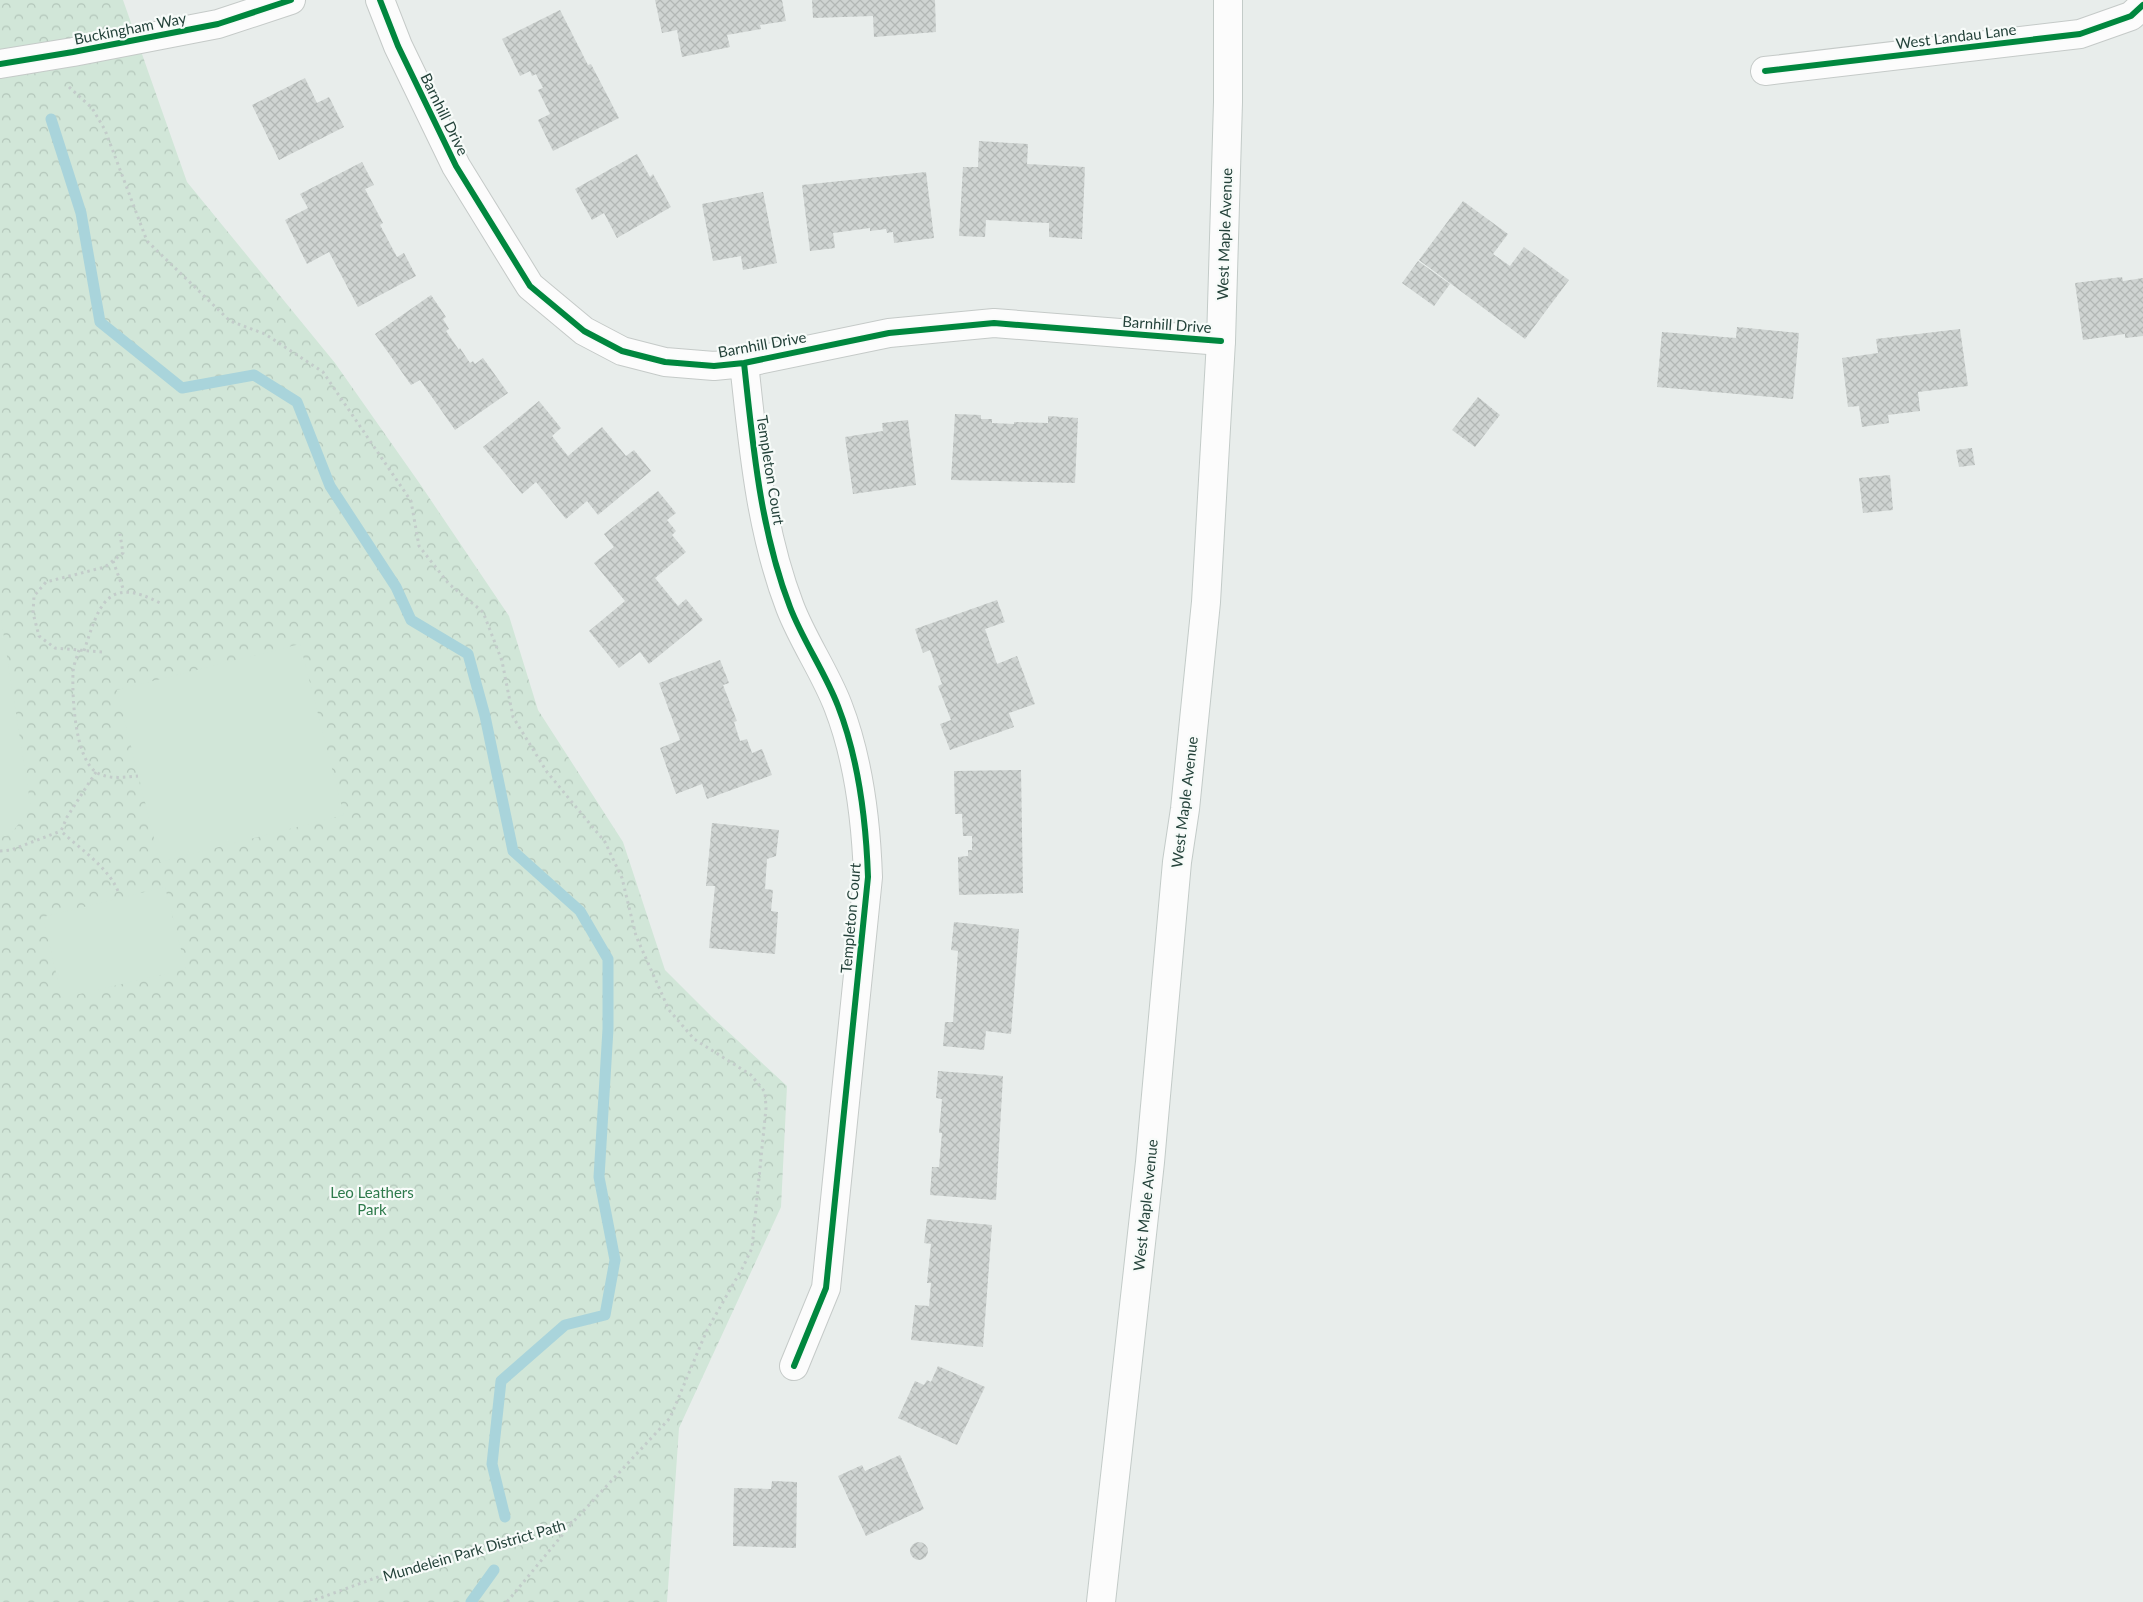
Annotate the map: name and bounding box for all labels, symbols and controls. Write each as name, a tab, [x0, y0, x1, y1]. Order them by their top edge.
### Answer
street label: Buckingham Way	[72, 8, 188, 48]
street label: West Landau Lane	[1895, 20, 2017, 52]
street label: Barnhill Drive	[417, 70, 473, 158]
street label: West Maple Avenue	[1213, 167, 1235, 300]
street label: Barnhill Drive	[1122, 312, 1212, 336]
street label: Barnhill Drive	[716, 327, 808, 361]
street label: Templeton Court	[753, 414, 789, 527]
street label: West Maple Avenue	[1167, 735, 1201, 869]
street label: Templeton Court	[836, 861, 864, 974]
street label: West Maple Avenue	[1129, 1138, 1161, 1272]
park label: Leo Leathers Park	[330, 1183, 414, 1218]
street label: Mundelein Park District Path	[381, 1515, 567, 1585]

